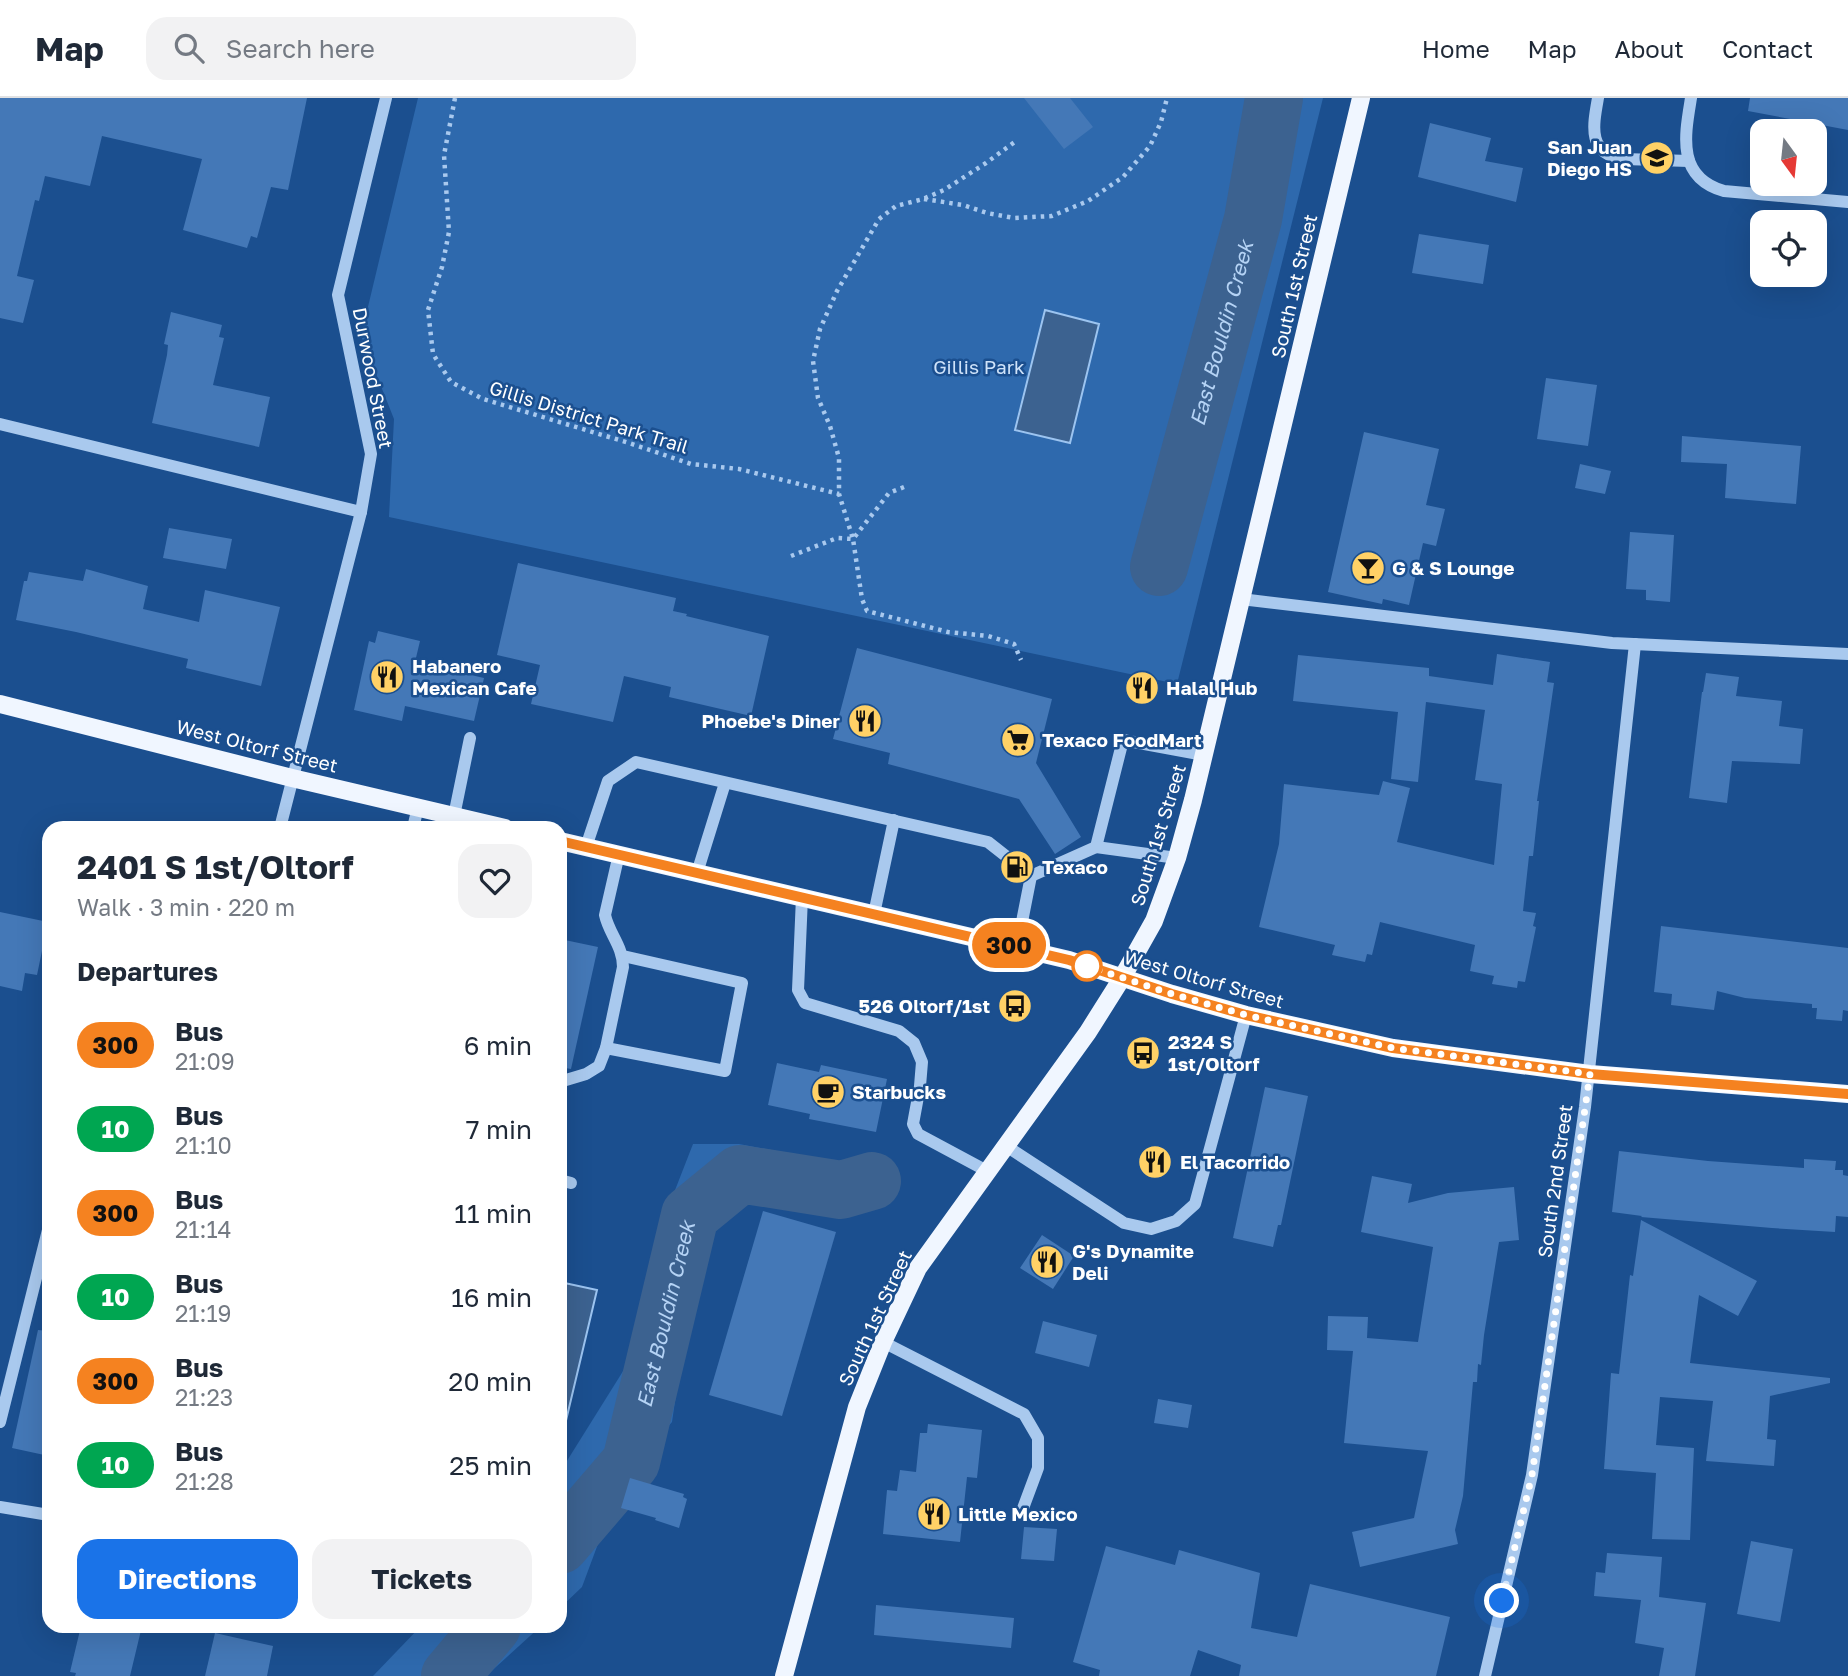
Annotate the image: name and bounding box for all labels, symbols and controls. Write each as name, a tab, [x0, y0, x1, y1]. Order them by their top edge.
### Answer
search box	[146, 17, 636, 80]
text: Map	[35, 29, 104, 68]
icon: search	[170, 29, 208, 67]
text: Search here	[226, 33, 375, 64]
text: Home	[1422, 34, 1490, 63]
text: Map	[1528, 34, 1577, 63]
text: About	[1615, 34, 1684, 63]
text: Contact	[1722, 34, 1813, 63]
north arrow	[1750, 119, 1827, 196]
map controls	[1750, 119, 1827, 287]
place label: San Juan Diego HS	[1547, 135, 1632, 180]
school or university icon: San Juan Diego HS	[1638, 139, 1676, 177]
button: locate	[1750, 210, 1827, 287]
street label: South 1st Street	[1266, 212, 1321, 360]
water label: East Bouldin Creek	[1184, 236, 1259, 428]
street label: Durwood Street	[349, 305, 398, 450]
park label: Gillis Park	[933, 355, 1025, 378]
street label: Gillis District Park Trail	[487, 375, 691, 458]
bar icon: G & S Lounge	[1349, 549, 1387, 587]
place label: G & S Lounge	[1392, 556, 1514, 579]
place label: Habanero Mexican Cafe	[412, 654, 537, 699]
restaurant icon: Habanero Mexican Cafe	[368, 658, 406, 696]
restaurant icon: Halal Hub	[1123, 669, 1161, 707]
place label: Halal Hub	[1166, 676, 1258, 699]
restaurant icon: Phoebe's Diner	[846, 702, 884, 740]
place label: Phoebe's Diner	[702, 709, 841, 732]
street label: West Oltorf Street	[174, 714, 340, 777]
supermarket icon: Texaco FoodMart	[999, 721, 1037, 759]
place label: Texaco FoodMart	[1042, 728, 1202, 751]
street label: South 1st Street	[1125, 761, 1190, 908]
button: heart	[458, 844, 532, 918]
text: 2401 S 1st/Oltorf	[77, 847, 354, 886]
fuel station icon: Texaco	[998, 848, 1036, 886]
place label: Texaco	[1042, 855, 1108, 878]
text: Walk · 3 min · 220 m	[77, 893, 295, 921]
line badge: 300	[969, 922, 1049, 968]
text: 300	[986, 930, 1032, 959]
street label: West Oltorf Street	[1121, 945, 1287, 1012]
unlabelled marker	[1072, 951, 1102, 981]
text: Departures	[77, 956, 218, 987]
bus stop icon: 526 Oltorf/1st	[996, 987, 1034, 1025]
place label: 526 Oltorf/1st	[859, 994, 990, 1017]
text: Bus	[175, 1016, 223, 1047]
text: 300	[93, 1030, 138, 1059]
text: 6 min	[464, 1030, 532, 1061]
place label: 2324 S 1st/Oltorf	[1168, 1030, 1259, 1075]
bus stop icon: 2324 S 1st/Oltorf	[1124, 1034, 1162, 1072]
text: 21:09	[175, 1047, 235, 1075]
cafe icon: Starbucks	[809, 1073, 847, 1111]
place label: Starbucks	[852, 1080, 946, 1103]
text: Bus	[175, 1100, 223, 1131]
street label: South 2nd Street	[1532, 1103, 1577, 1259]
text: 10	[102, 1114, 129, 1143]
text: 7 min	[466, 1114, 532, 1145]
text: 21:10	[175, 1131, 232, 1159]
restaurant icon: El Tacorrido	[1136, 1143, 1174, 1181]
place label: El Tacorrido	[1180, 1150, 1290, 1173]
text: Bus	[175, 1184, 223, 1215]
text: 300	[93, 1198, 138, 1227]
text: 11 min	[454, 1198, 532, 1229]
text: 21:14	[175, 1215, 232, 1243]
water label: East Bouldin Creek	[631, 1216, 701, 1410]
place label: G's Dynamite Deli	[1072, 1239, 1194, 1284]
restaurant icon: G's Dynamite Deli	[1028, 1243, 1066, 1281]
street label: South 1st Street	[833, 1246, 916, 1389]
text: Bus	[175, 1268, 223, 1299]
text: 10	[102, 1282, 129, 1311]
text: 16 min	[451, 1282, 532, 1313]
text: 21:19	[175, 1299, 231, 1327]
text: Bus	[175, 1352, 223, 1383]
text: 300	[93, 1366, 138, 1395]
text: 20 min	[448, 1366, 532, 1397]
text: 21:23	[175, 1383, 233, 1411]
text: Bus	[175, 1436, 223, 1467]
text: 10	[102, 1450, 129, 1479]
text: 25 min	[449, 1450, 532, 1481]
text: 21:28	[175, 1467, 234, 1495]
restaurant icon: Little Mexico	[915, 1495, 953, 1533]
place label: Little Mexico	[958, 1502, 1078, 1525]
button: Directions	[77, 1539, 298, 1619]
button: Tickets	[312, 1539, 532, 1619]
your location	[1484, 1583, 1519, 1618]

